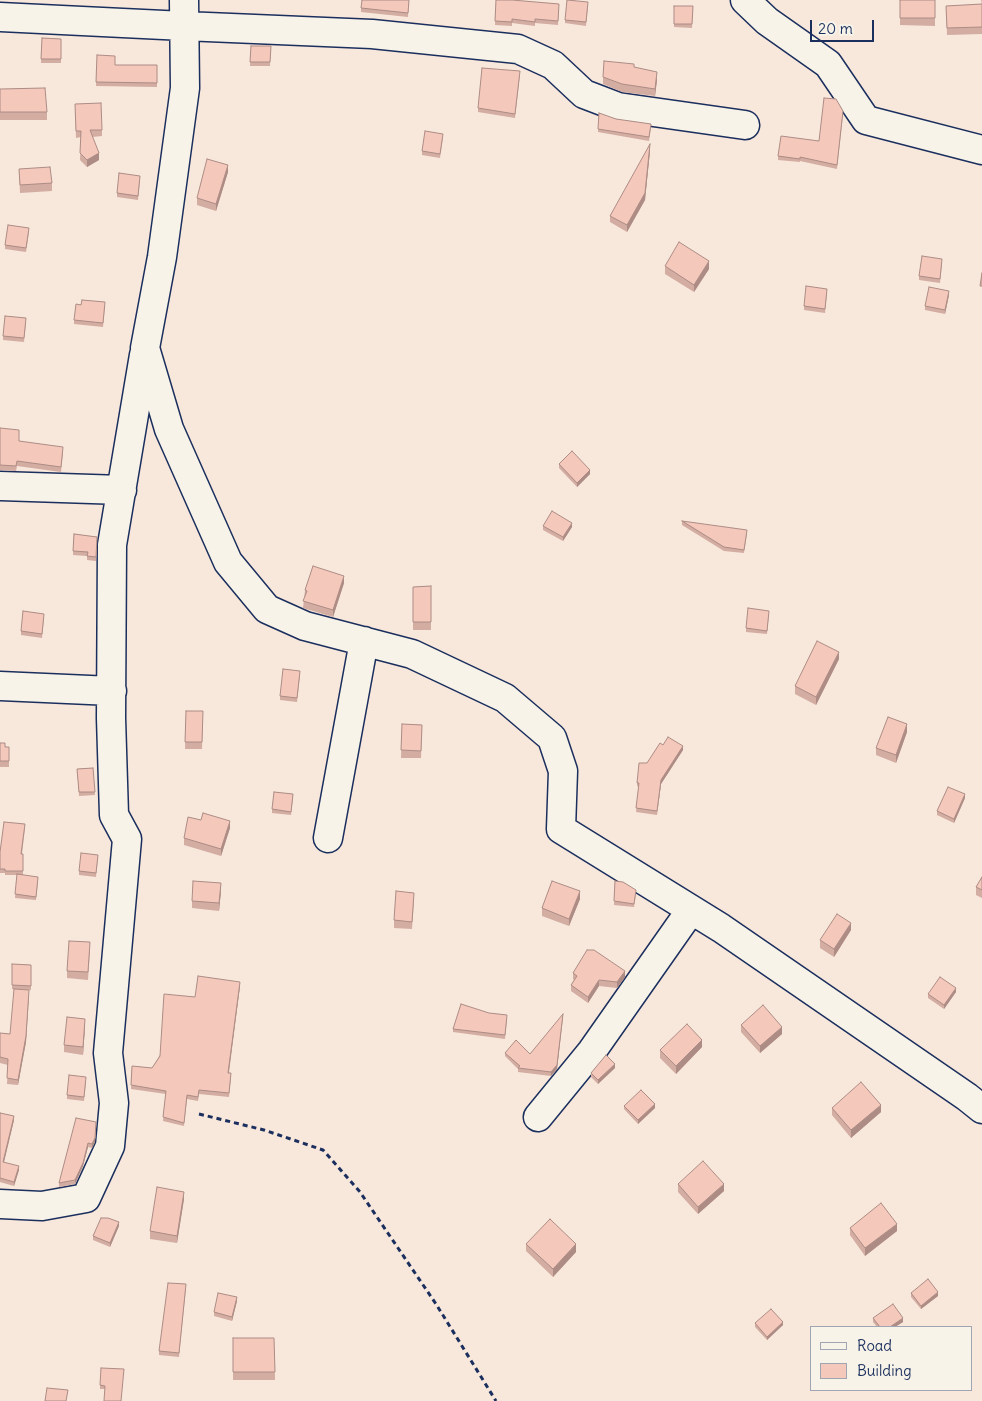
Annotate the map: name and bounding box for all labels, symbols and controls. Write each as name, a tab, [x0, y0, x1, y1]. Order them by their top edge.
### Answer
scale bar	[812, 10, 876, 42]
text: 20 m	[818, 19, 853, 38]
legend	[810, 1326, 972, 1391]
text: Road	[857, 1336, 892, 1355]
text: Building	[857, 1361, 912, 1380]

